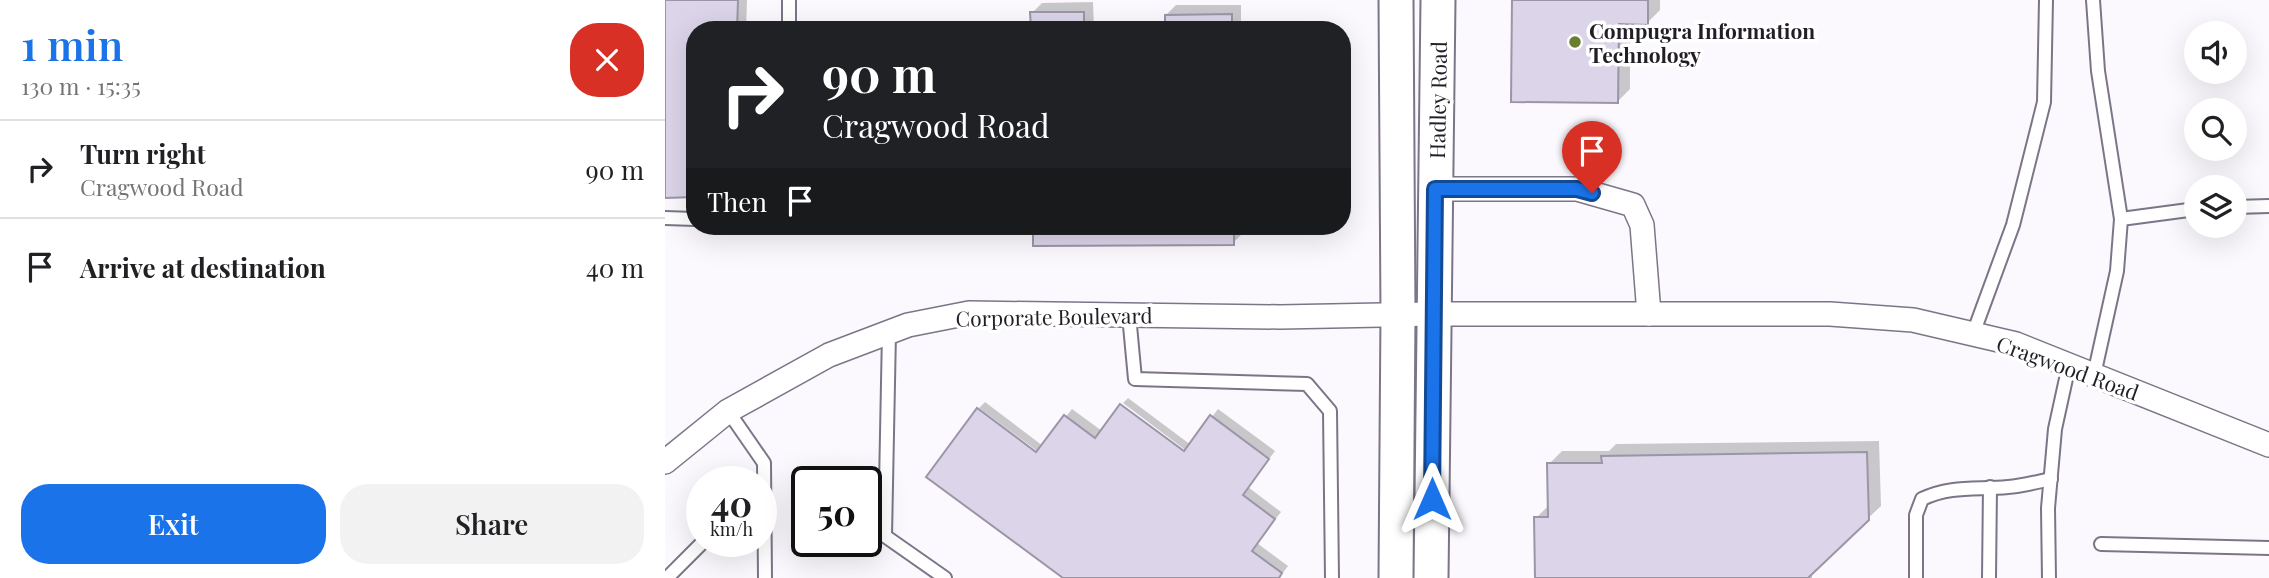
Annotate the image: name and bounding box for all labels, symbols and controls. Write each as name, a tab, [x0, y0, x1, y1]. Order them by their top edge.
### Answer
text: 1 min	[21, 16, 123, 72]
place label: Compugra Information Technology	[1589, 16, 1815, 68]
map controls	[2184, 21, 2247, 238]
button: sound	[2184, 21, 2247, 84]
button: close	[570, 23, 644, 97]
marker: Compugra Information Technology	[1567, 34, 1583, 50]
text: 90 m	[822, 40, 936, 105]
street label: Hadley Road	[1422, 41, 1452, 159]
icon: right	[707, 49, 798, 140]
text: 130 m · 15:35	[21, 70, 141, 101]
button: search	[2184, 98, 2247, 161]
text: Cragwood Road	[822, 103, 1050, 146]
pin	[1562, 121, 1622, 193]
icon: arrive	[1573, 132, 1611, 170]
text: Turn right	[80, 136, 206, 171]
icon: right	[21, 150, 59, 188]
text: 90 m	[586, 152, 644, 187]
text: Cragwood Road	[80, 171, 244, 202]
button: layers	[2184, 175, 2247, 238]
icon: arrive	[781, 182, 819, 220]
text: Then	[707, 184, 767, 219]
icon: arrive	[21, 248, 59, 286]
text: Arrive at destination	[80, 250, 326, 285]
text: 40 m	[586, 250, 644, 285]
street label: Corporate Boulevard	[955, 300, 1153, 332]
street label: Cragwood Road	[1993, 328, 2143, 406]
position arrow	[1395, 462, 1469, 536]
speed limit sign: 50	[791, 466, 882, 557]
text: 40	[711, 479, 752, 526]
button: Exit	[21, 484, 326, 564]
button: Share	[340, 484, 644, 564]
text: km/h	[710, 517, 753, 541]

